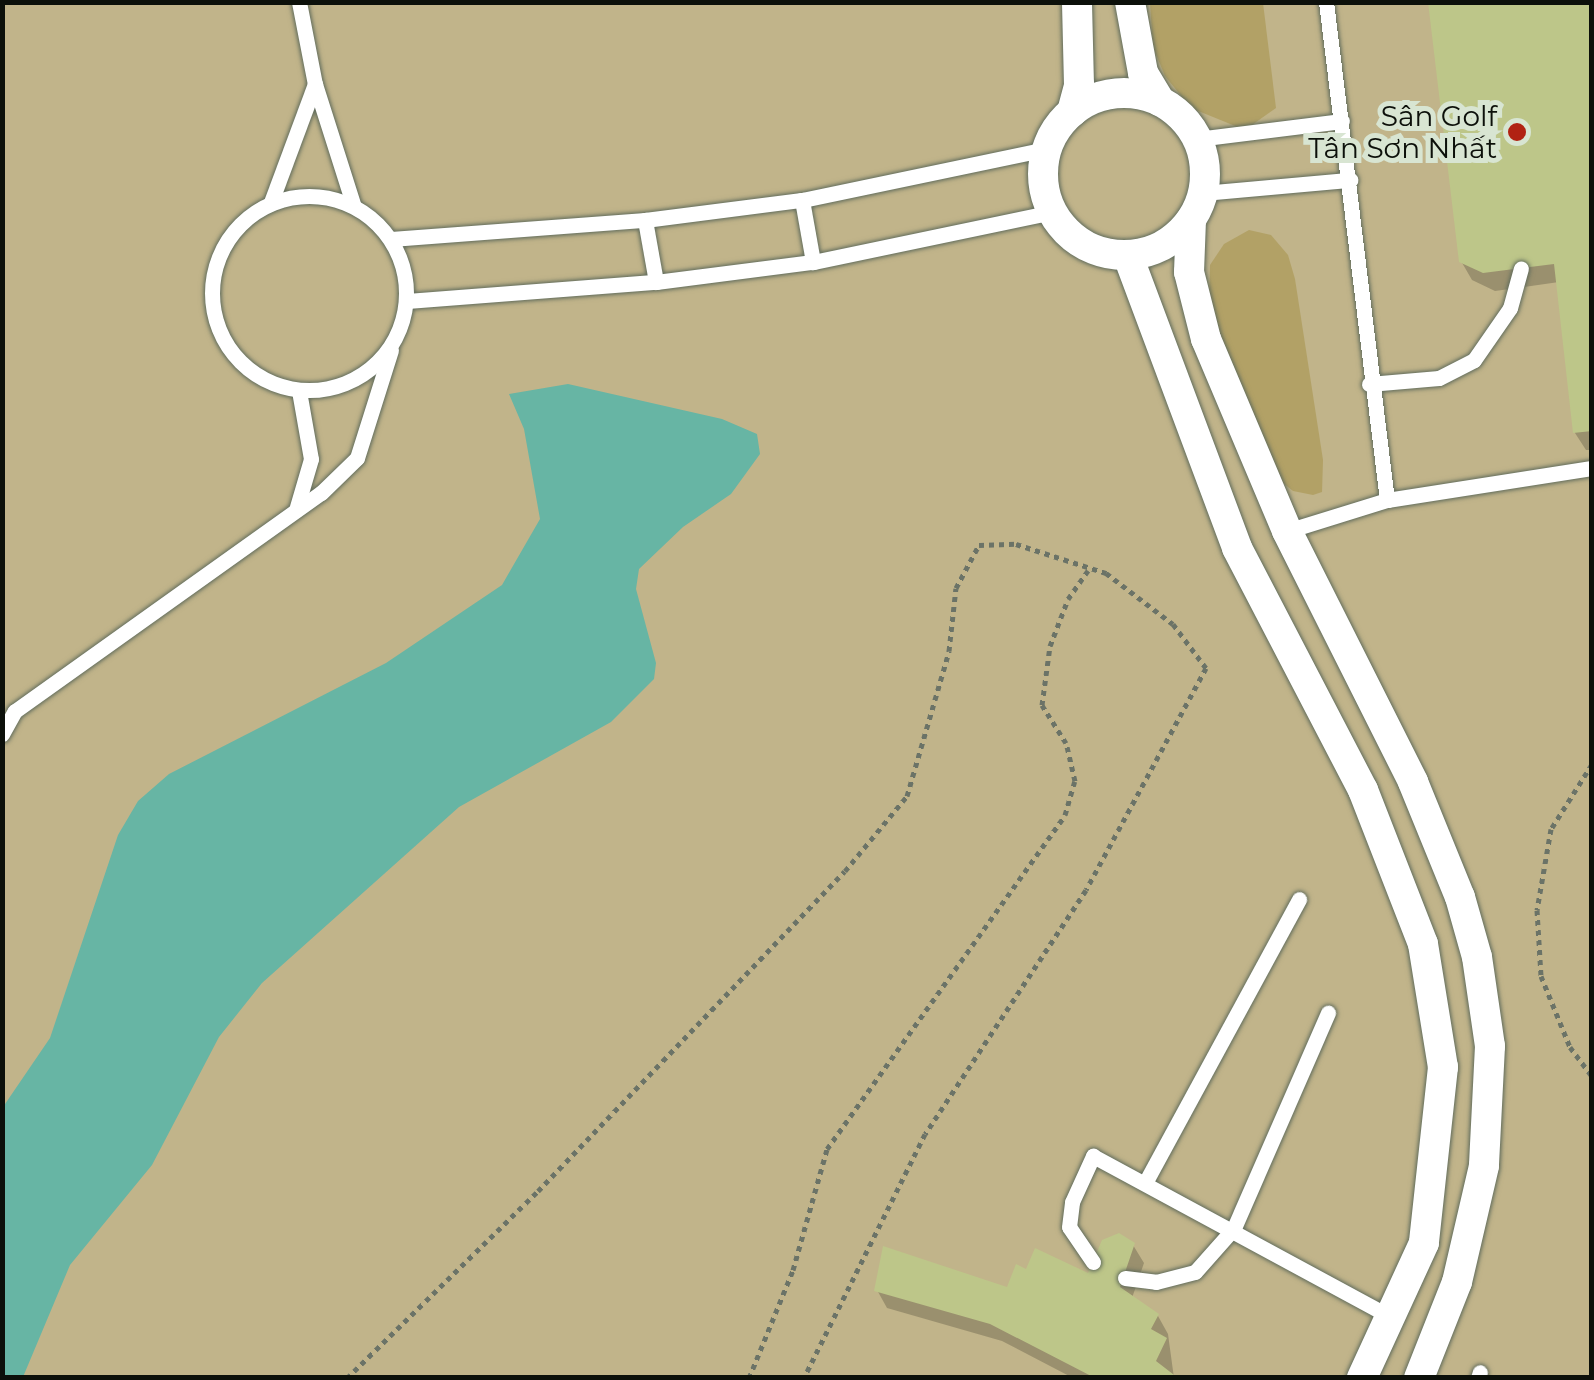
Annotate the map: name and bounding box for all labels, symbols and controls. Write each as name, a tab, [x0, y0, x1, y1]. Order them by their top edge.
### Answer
place label: Sân Golf Tân Sơn Nhất	[1308, 99, 1497, 165]
marker: Sân Golf Tân Sơn Nhất	[1506, 121, 1528, 143]

